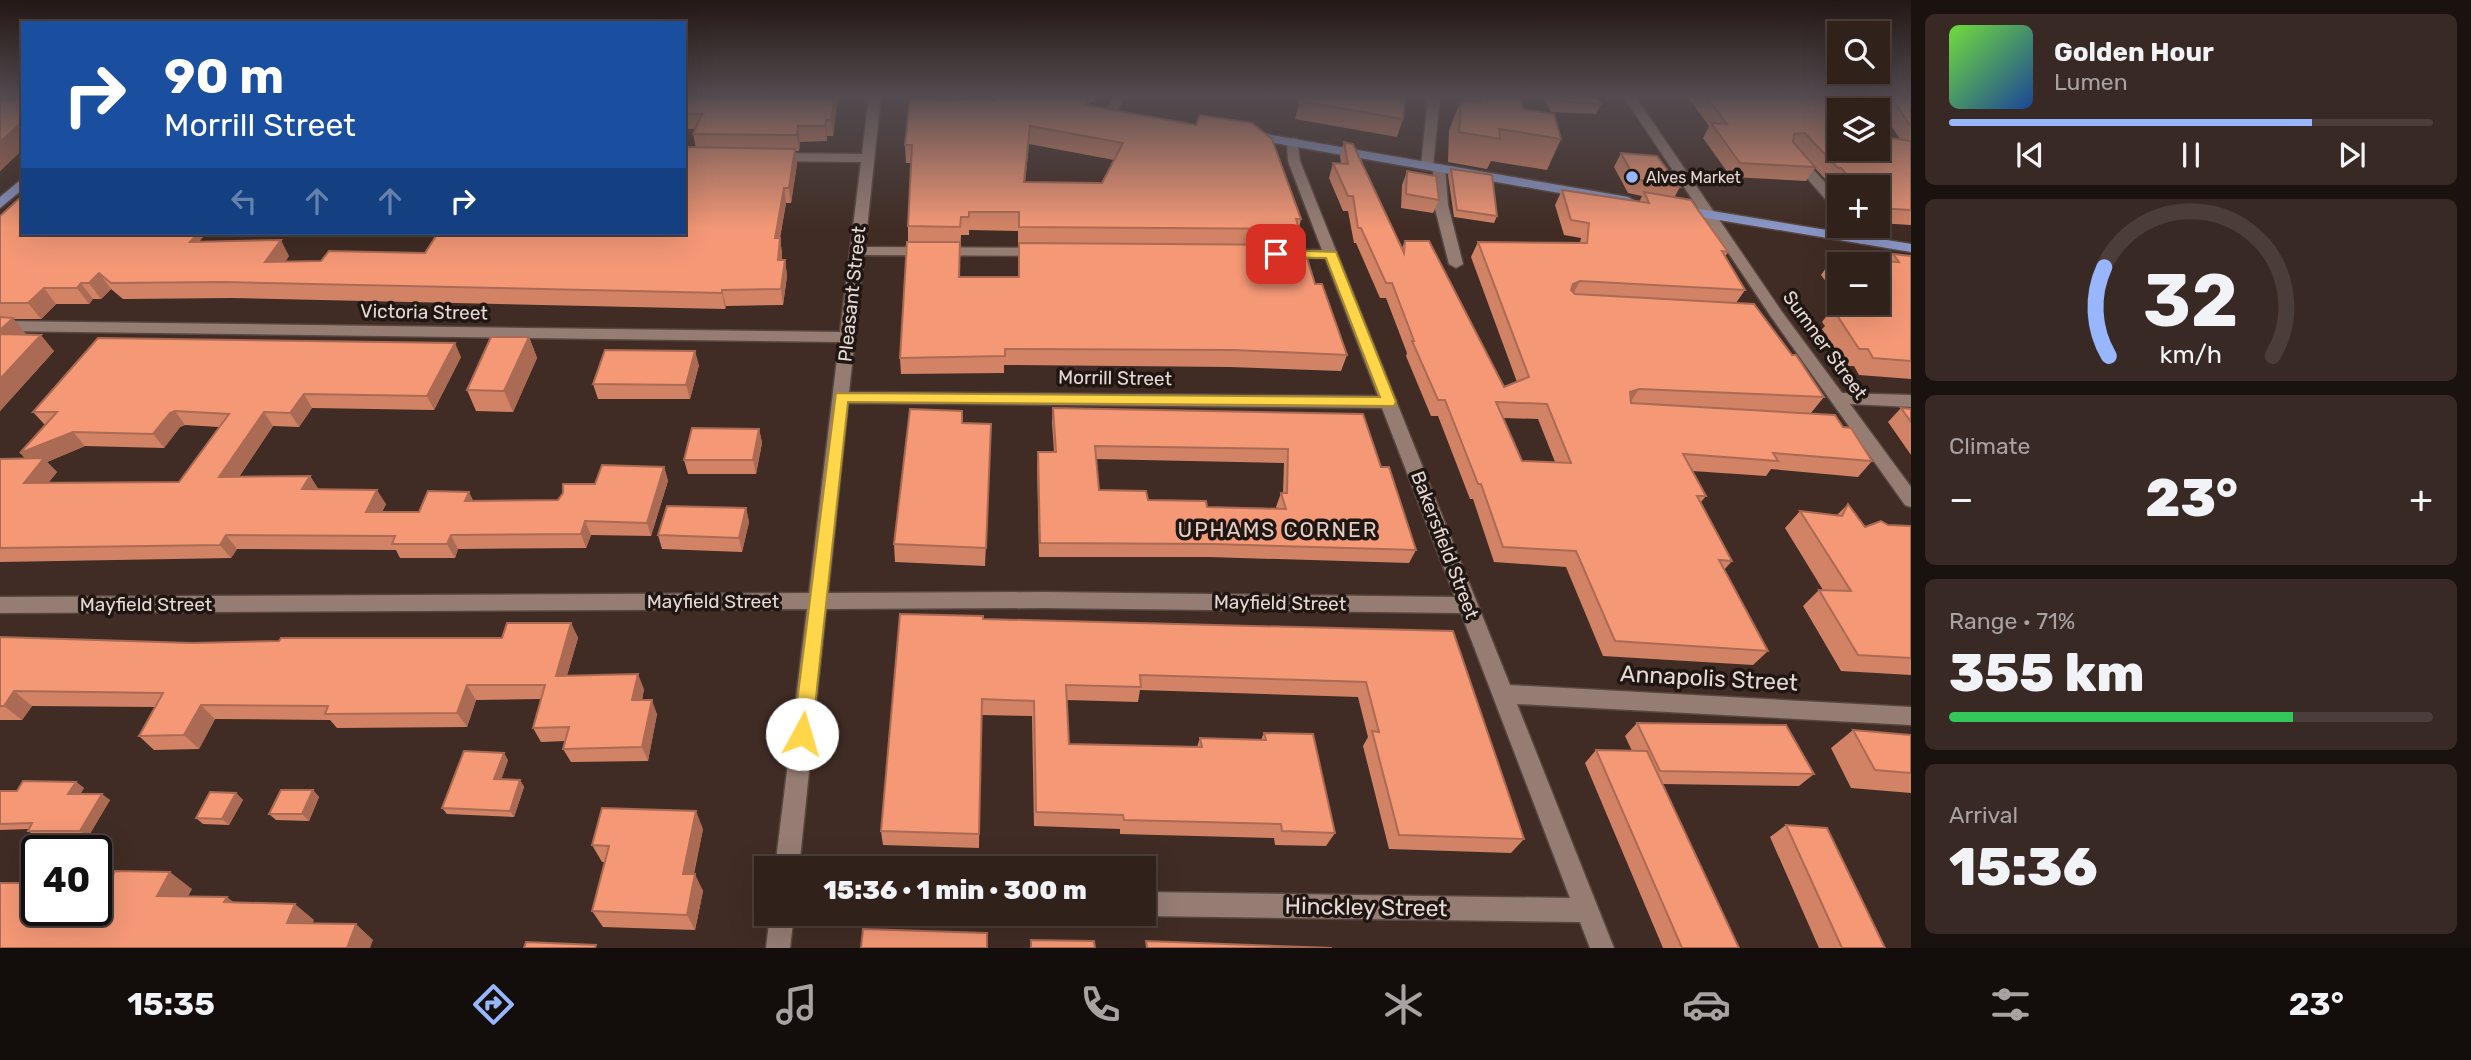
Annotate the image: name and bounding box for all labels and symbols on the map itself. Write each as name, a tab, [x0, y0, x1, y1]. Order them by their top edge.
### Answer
place label: Alves Market	[1646, 168, 1741, 187]
marker: Alves Market	[1624, 169, 1640, 185]
street label: Pleasant Street	[833, 224, 871, 363]
pin	[1246, 224, 1306, 284]
street label: Sumner Street	[1778, 286, 1872, 404]
street label: Victoria Street	[360, 299, 489, 325]
street label: Morrill Street	[1058, 366, 1173, 391]
street label: Bakersfield Street	[1406, 468, 1484, 623]
district label: UPHAMS CORNER	[1177, 517, 1379, 542]
street label: Mayfield Street	[647, 590, 780, 613]
street label: Mayfield Street	[1214, 590, 1347, 616]
street label: Mayfield Street	[80, 593, 213, 616]
street label: Annapolis Street	[1619, 659, 1799, 697]
position arrow	[765, 697, 839, 771]
speed limit sign: 40	[21, 835, 112, 926]
street label: Hinckley Street	[1284, 892, 1448, 922]

